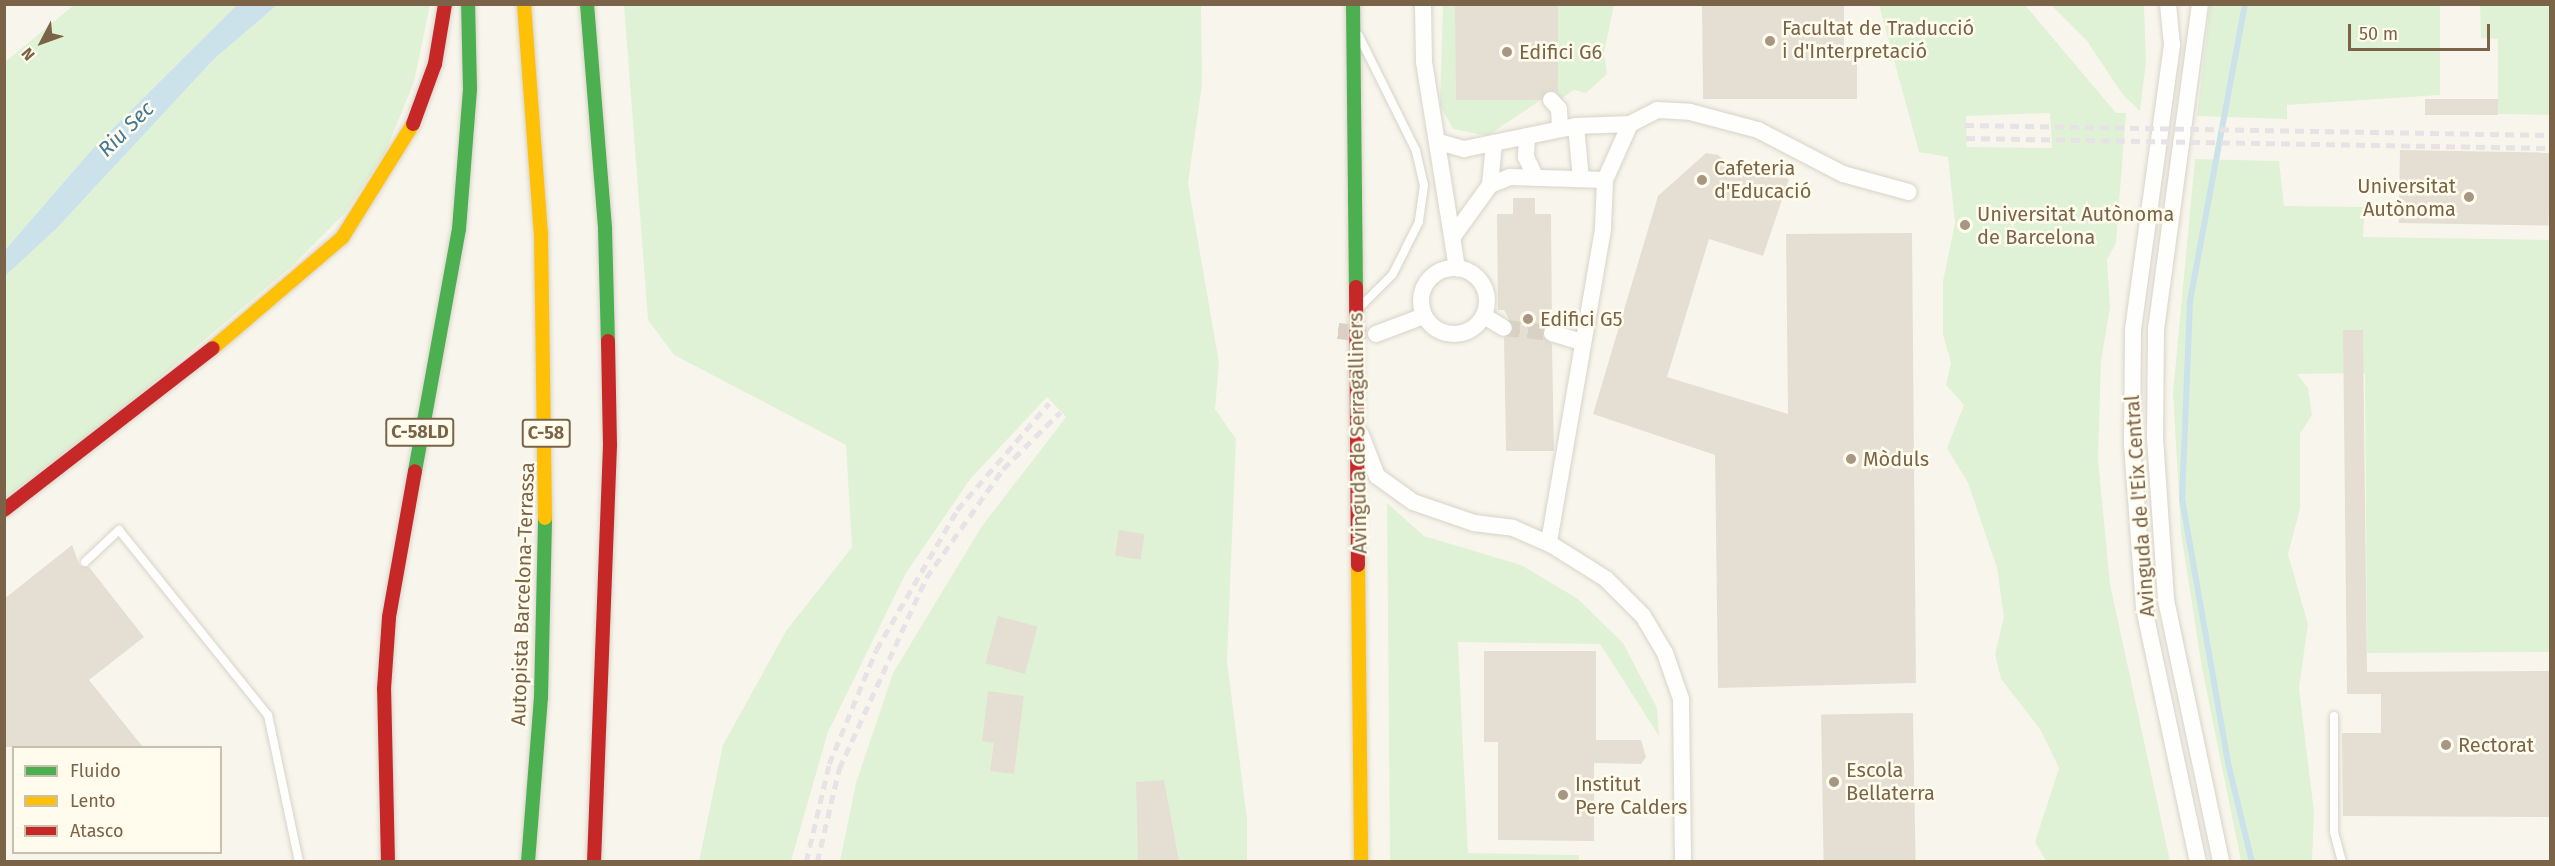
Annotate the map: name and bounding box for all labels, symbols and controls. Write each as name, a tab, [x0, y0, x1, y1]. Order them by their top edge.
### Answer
north arrow	[12, 12, 72, 72]
scale bar	[2351, 12, 2494, 50]
place label: Facultat de Traducció i d'Interpretació	[1782, 17, 1974, 64]
text: 50 m	[2359, 23, 2398, 45]
marker: Facultat de Traducció i d'Interpretació	[1763, 34, 1777, 48]
place label: Edifici G6	[1519, 40, 1602, 64]
text: N	[17, 44, 39, 64]
marker: Edifici G6	[1500, 45, 1514, 59]
water label: Riu Sec	[93, 96, 159, 162]
place label: Cafeteria d'Educació	[1714, 156, 1811, 203]
marker: Cafeteria d'Educació	[1695, 173, 1709, 187]
place label: Universitat Autònoma	[2357, 174, 2456, 221]
marker: Universitat Autònoma	[2460, 188, 2478, 206]
place label: Universitat Autònoma de Barcelona	[1977, 202, 2174, 249]
marker: Universitat Autònoma de Barcelona	[1958, 218, 1972, 232]
place label: Edifici G5	[1540, 307, 1623, 331]
street label: Avinguda de Serragalliners	[1344, 312, 1372, 554]
marker: Edifici G5	[1521, 312, 1535, 326]
street label: Avinguda de l'Eix Central	[2120, 394, 2160, 618]
road number: C-58LD	[384, 417, 456, 447]
road number: C-58	[520, 418, 572, 448]
place label: Mòduls	[1863, 447, 1929, 471]
marker: Mòduls	[1844, 452, 1858, 466]
street label: Autopista Barcelona-Terrassa	[506, 462, 540, 726]
place label: Rectorat	[2458, 733, 2534, 757]
marker: Rectorat	[2439, 738, 2453, 752]
legend	[12, 746, 222, 854]
place label: Escola Bellaterra	[1846, 759, 1935, 806]
text: Fluido	[70, 760, 121, 782]
place label: Institut Pere Calders	[1575, 772, 1687, 819]
marker: Escola Bellaterra	[1827, 775, 1841, 789]
marker: Institut Pere Calders	[1556, 788, 1570, 802]
text: Lento	[70, 790, 116, 812]
text: Atasco	[70, 820, 123, 842]

